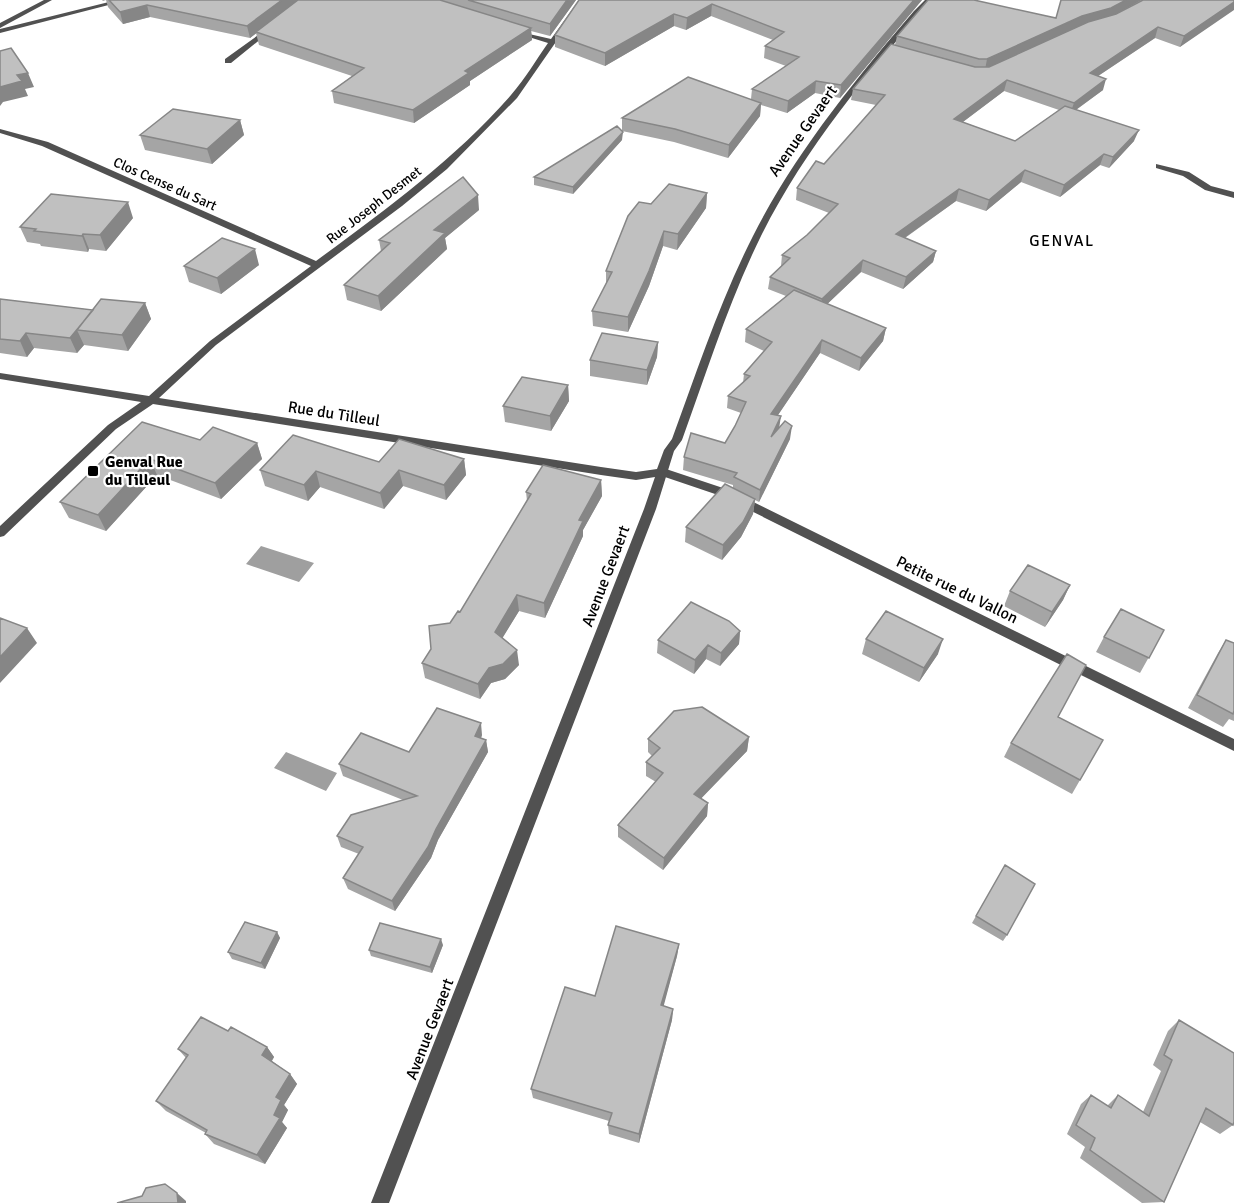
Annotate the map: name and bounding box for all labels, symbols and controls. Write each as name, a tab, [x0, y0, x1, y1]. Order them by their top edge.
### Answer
street label: Avenue Gevaert	[764, 81, 842, 180]
street label: Clos Cense du Sart	[111, 154, 219, 214]
street label: Rue Joseph Desmet	[323, 163, 425, 247]
district label: GENVAL	[1029, 231, 1095, 251]
street label: Rue du Tilleul	[287, 397, 382, 431]
place label: Genval Rue du Tilleul	[105, 452, 183, 490]
marker: Genval Rue du Tilleul	[86, 464, 100, 478]
street label: Avenue Gevaert	[578, 522, 635, 629]
street label: Petite rue du Vallon	[893, 552, 1021, 628]
street label: Avenue Gevaert	[402, 975, 459, 1082]

